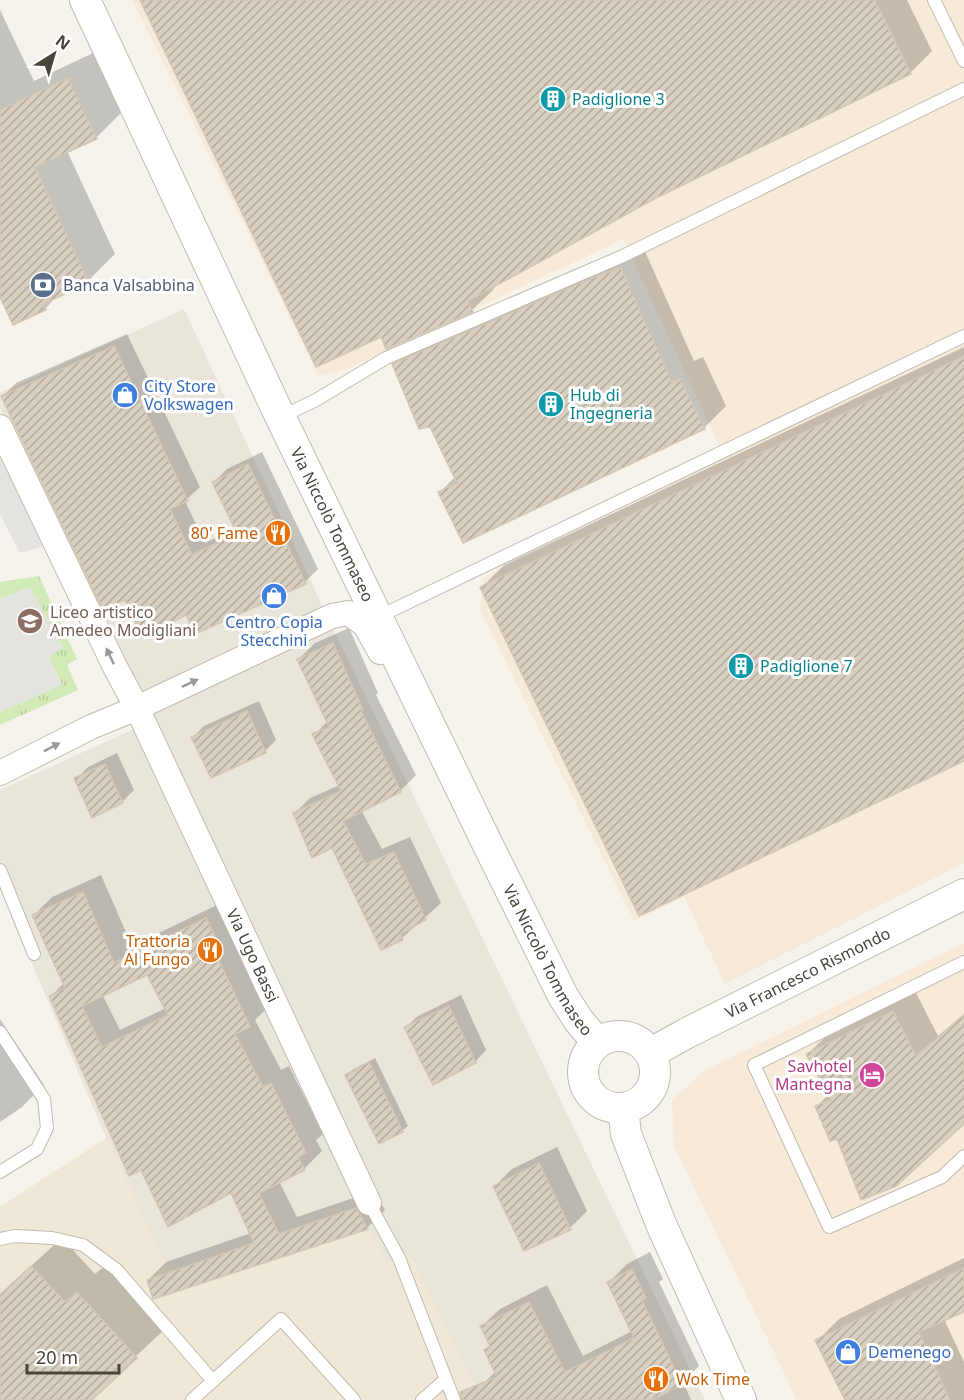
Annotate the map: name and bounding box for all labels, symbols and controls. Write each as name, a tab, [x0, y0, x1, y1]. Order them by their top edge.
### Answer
north arrow	[24, 24, 84, 84]
text: N	[51, 29, 75, 55]
building icon: Padiglione 3	[538, 84, 568, 114]
place label: Padiglione 3	[572, 88, 665, 110]
bank icon: Banca Valsabbina	[28, 270, 58, 300]
place label: Banca Valsabbina	[63, 274, 195, 296]
place label: City Store Volkswagen	[144, 375, 234, 415]
shop icon: City Store Volkswagen	[110, 380, 140, 410]
place label: Hub di Ingegneria	[570, 384, 653, 424]
building icon: Hub di Ingegneria	[536, 389, 566, 419]
street label: Via Niccolò Tommaseo	[286, 444, 379, 605]
restaurant icon: 80' Fame	[263, 518, 293, 548]
place label: 80' Fame	[191, 522, 258, 544]
shop icon: Centro Copia Stecchini	[259, 581, 289, 611]
place label: Liceo artistico Amedeo Modigliani	[50, 601, 196, 641]
school or university icon: Liceo artistico Amedeo Modigliani	[15, 606, 45, 636]
place label: Centro Copia Stecchini	[225, 611, 323, 651]
one-way arrow	[105, 648, 114, 665]
building icon: Padiglione 7	[726, 651, 756, 681]
place label: Padiglione 7	[760, 655, 853, 677]
one-way arrow	[181, 679, 198, 688]
one-way arrow	[44, 742, 61, 752]
street label: Via Niccolò Tommaseo	[498, 881, 598, 1040]
street label: Via Ugo Bassi	[222, 905, 284, 1006]
street label: Via Francesco Rismondo	[721, 922, 894, 1023]
place label: Trattoria Al Fungo	[124, 930, 190, 970]
restaurant icon: Trattoria Al Fungo	[195, 935, 225, 965]
place label: Savhotel Mantegna	[775, 1055, 852, 1095]
hotel icon: Savhotel Mantegna	[857, 1060, 887, 1090]
scale bar	[27, 1337, 118, 1375]
shop icon: Demenego	[833, 1337, 863, 1367]
place label: Demenego	[868, 1341, 951, 1363]
text: 20 m	[36, 1345, 78, 1369]
restaurant icon: Wok Time	[641, 1364, 671, 1394]
place label: Wok Time	[676, 1368, 750, 1390]

